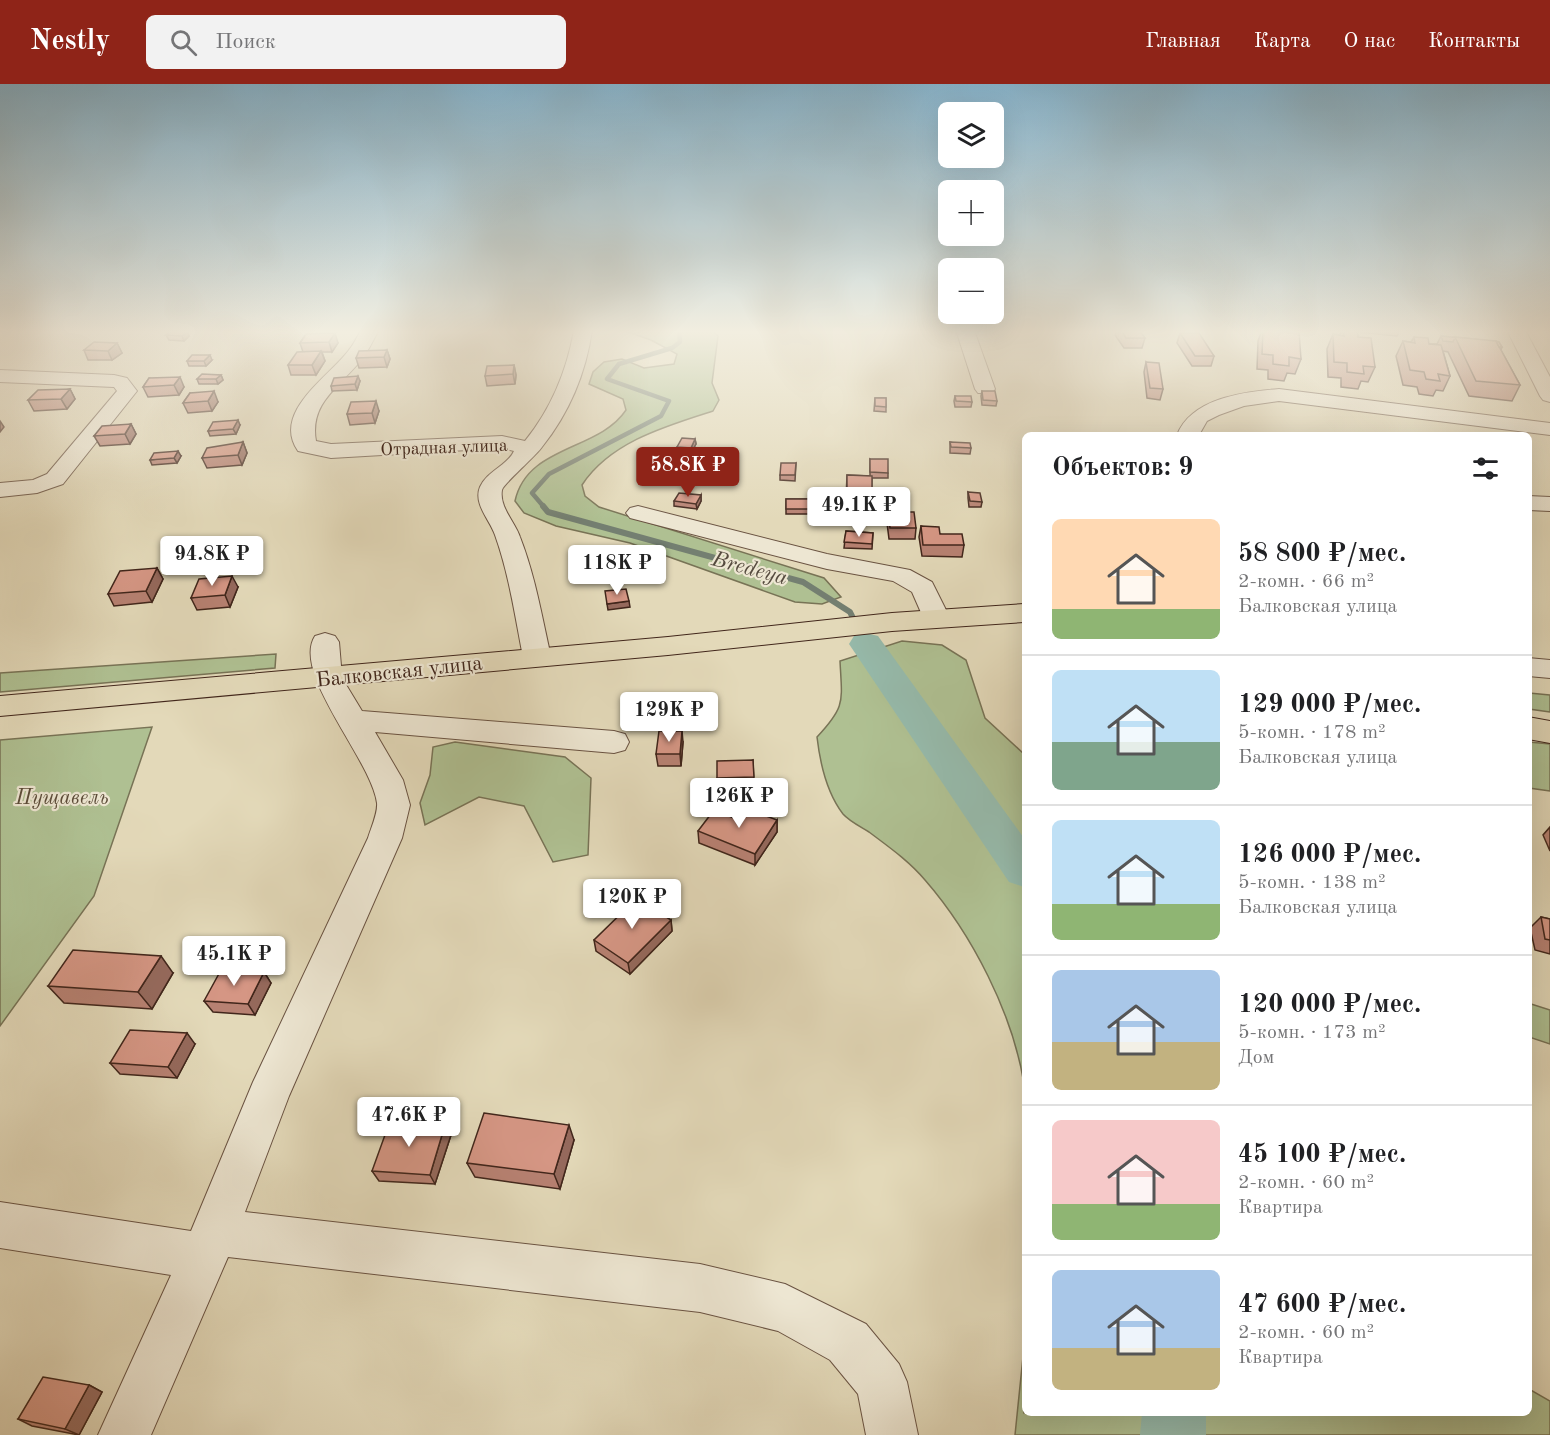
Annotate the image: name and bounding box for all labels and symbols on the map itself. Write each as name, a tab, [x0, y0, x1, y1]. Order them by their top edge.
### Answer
street label: Отрадная улица	[380, 437, 508, 459]
pin: 58.8K ₽	[633, 447, 743, 498]
pin: 49.1K ₽	[804, 487, 914, 538]
pin: 94.8K ₽	[157, 536, 267, 587]
pin: 118K ₽	[568, 545, 666, 596]
water label: Bredeya	[708, 548, 790, 590]
street label: Балковская улица	[315, 653, 484, 692]
pin: 129K ₽	[620, 692, 718, 743]
pin: 126K ₽	[690, 778, 788, 829]
park label: Пущавель	[14, 788, 109, 809]
pin: 120K ₽	[583, 879, 681, 930]
pin: 45.1K ₽	[179, 936, 289, 987]
pin: 47.6K ₽	[354, 1097, 464, 1148]

